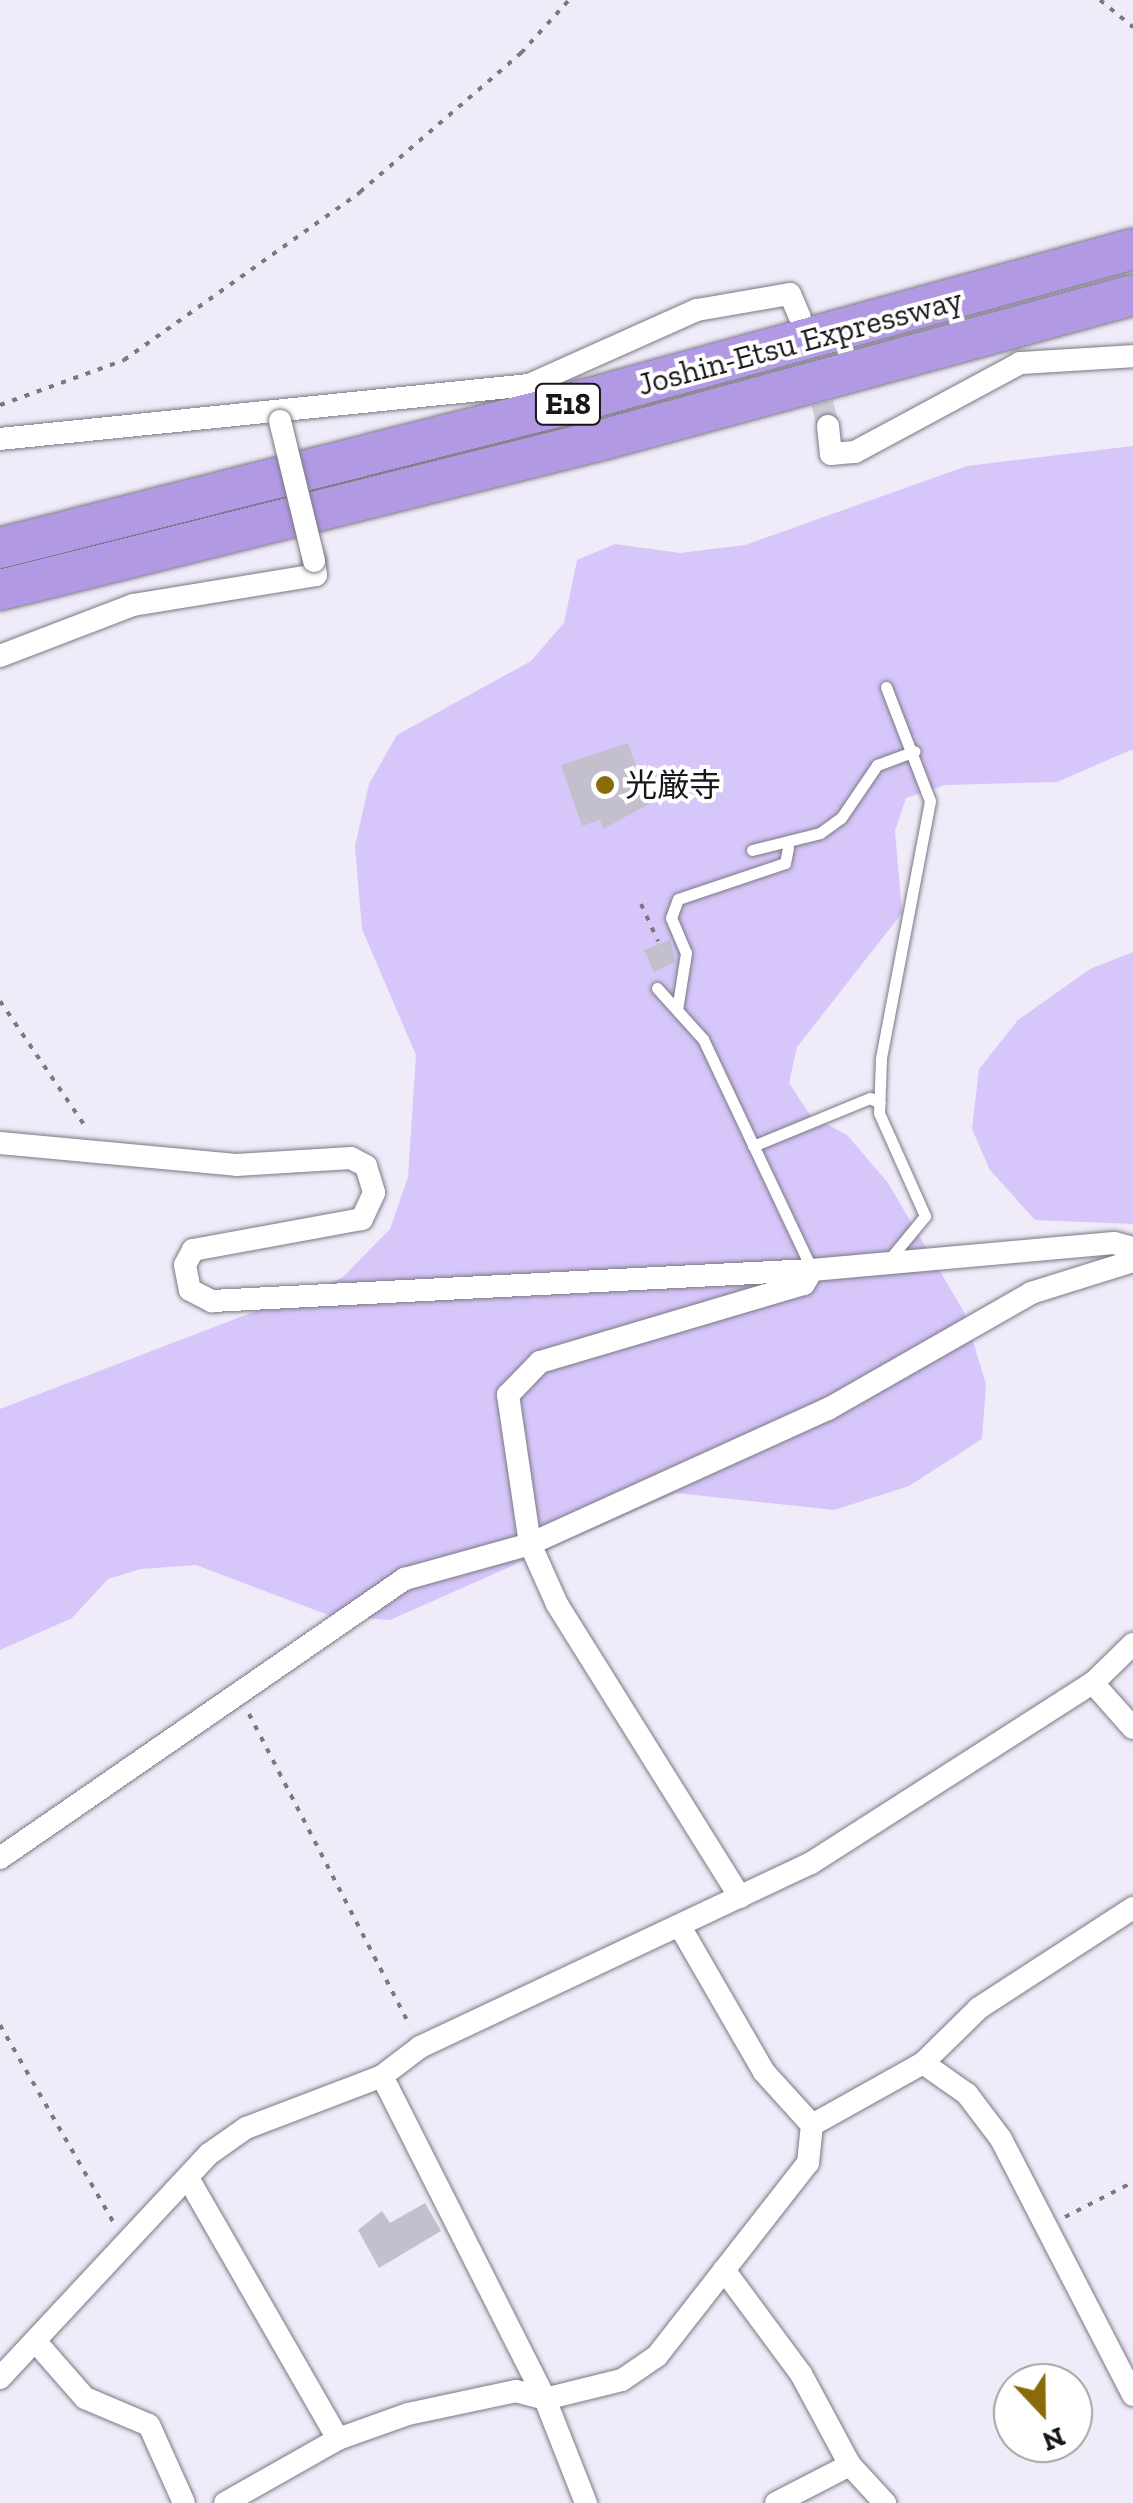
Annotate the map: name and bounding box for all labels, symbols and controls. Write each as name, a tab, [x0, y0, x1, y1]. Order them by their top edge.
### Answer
street label: Joshin-Etsu Expressway	[634, 280, 966, 404]
road number: E18	[533, 379, 603, 429]
place label: 光厳寺	[625, 766, 721, 804]
marker: 光厳寺	[594, 774, 616, 796]
north arrow	[993, 2363, 1093, 2463]
text: N	[1038, 2420, 1070, 2459]

